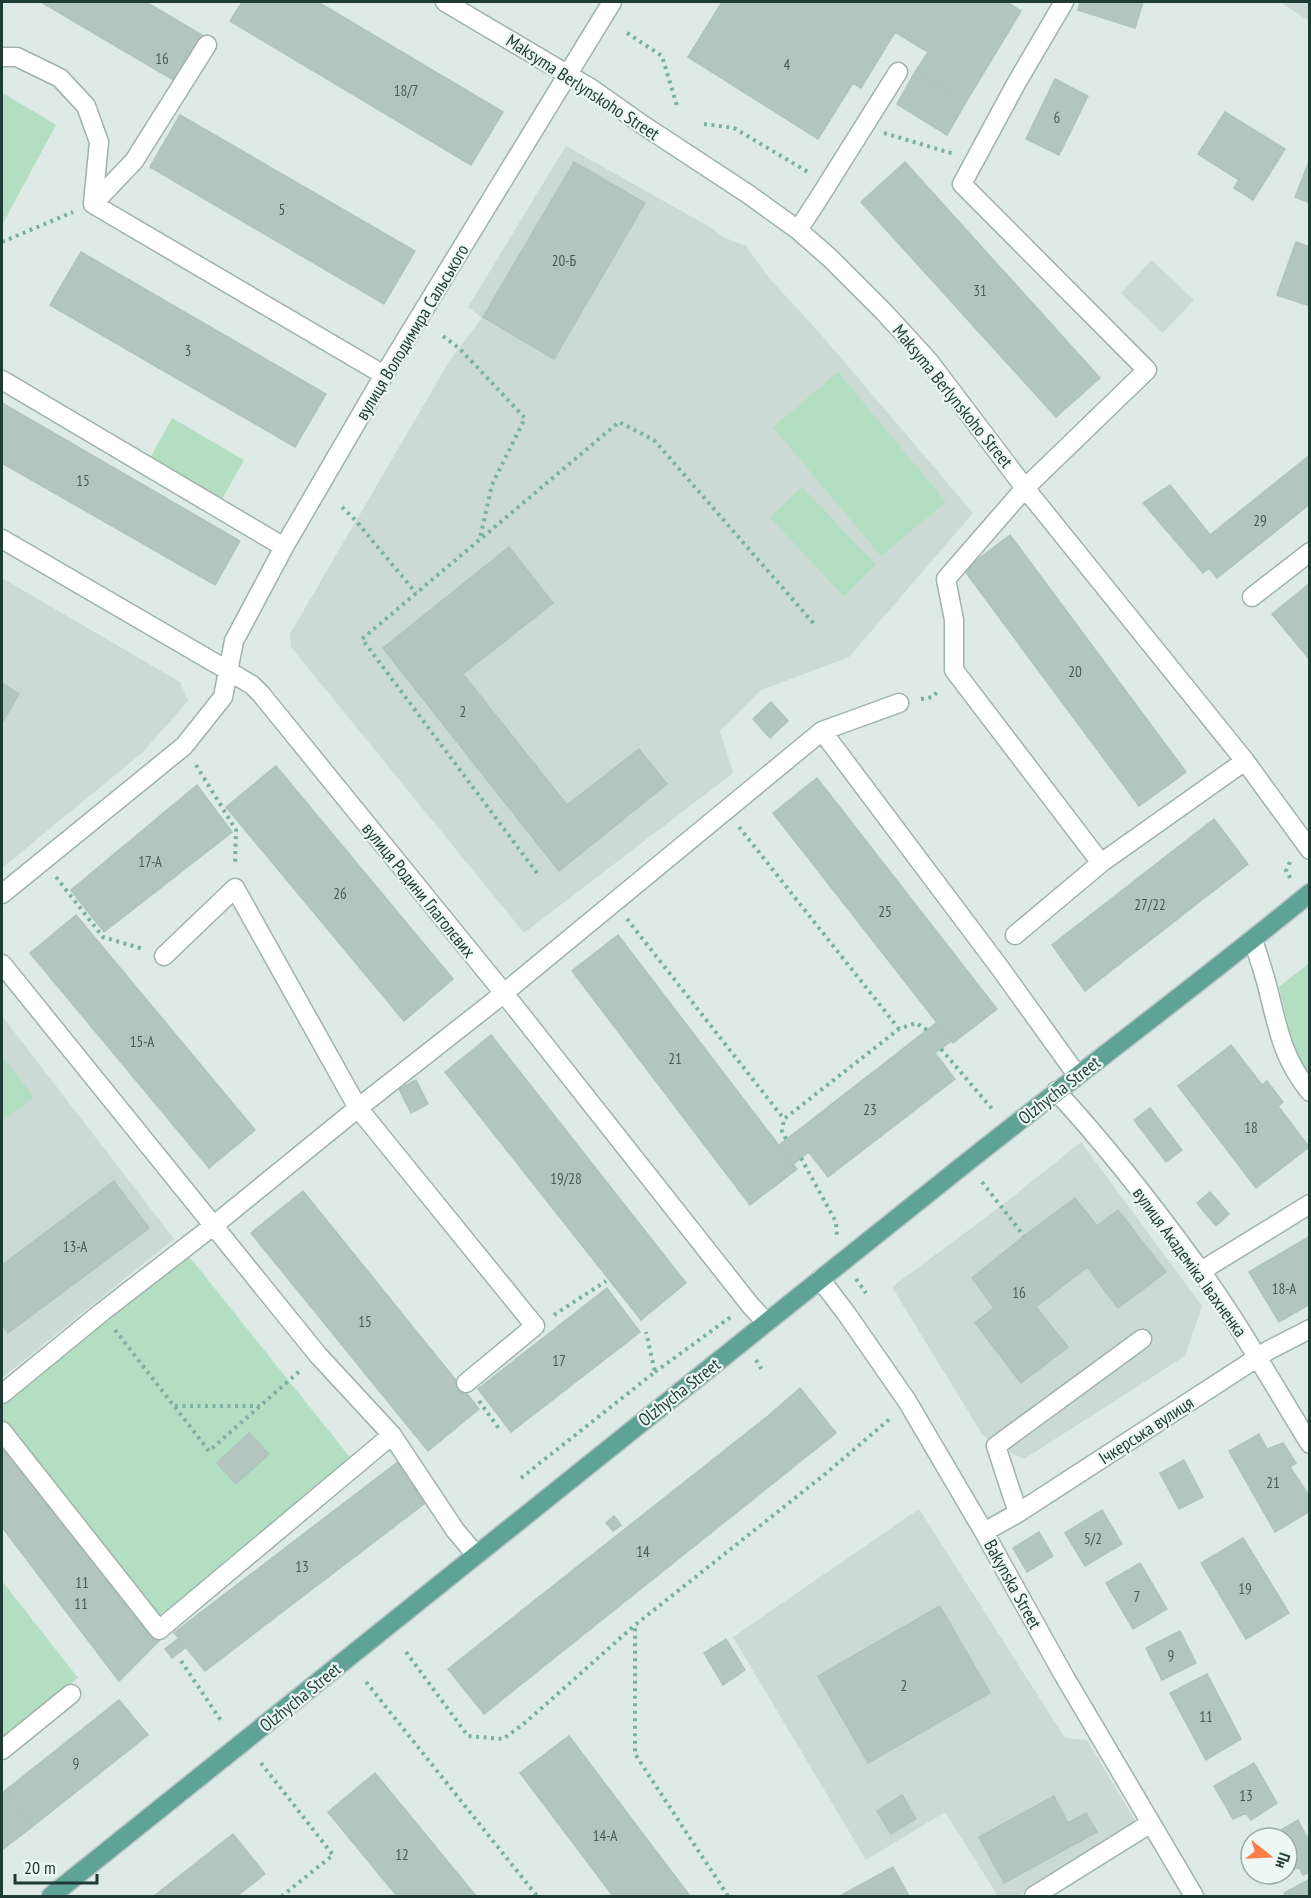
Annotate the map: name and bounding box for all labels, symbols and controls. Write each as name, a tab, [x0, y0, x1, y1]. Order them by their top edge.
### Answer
street label: Maksyma Berlynskoho Street	[502, 29, 664, 145]
house number: 16	[155, 49, 169, 68]
house number: 4	[784, 55, 791, 74]
house number: 18/7	[394, 81, 418, 100]
house number: 6	[1054, 108, 1061, 127]
house number: 5	[279, 200, 285, 219]
street label: вулиця Володимира Сальського	[350, 240, 474, 424]
house number: 20-Б	[552, 251, 577, 270]
house number: 31	[973, 281, 987, 300]
street label: Maksyma Berlynskoho Street	[888, 319, 1018, 473]
house number: 3	[185, 341, 191, 360]
house number: 15	[76, 471, 90, 490]
house number: 29	[1253, 511, 1267, 530]
house number: 20	[1068, 662, 1082, 681]
house number: 2	[460, 702, 466, 721]
street label: вулиця Родини Глаголєвих	[357, 818, 481, 963]
house number: 17-А	[138, 852, 163, 871]
house number: 26	[333, 884, 347, 903]
house number: 27/22	[1134, 895, 1166, 914]
house number: 25	[878, 902, 892, 921]
house number: 15-А	[130, 1032, 155, 1051]
house number: 21	[668, 1049, 682, 1068]
street label: Olzhycha Street	[1013, 1051, 1105, 1129]
house number: 23	[863, 1100, 877, 1119]
house number: 18	[1244, 1118, 1258, 1137]
house number: 19/28	[550, 1169, 582, 1188]
street label: вулиця Академіка Івахненка	[1128, 1182, 1252, 1342]
house number: 13-А	[63, 1237, 88, 1256]
house number: 18-А	[1272, 1279, 1297, 1298]
house number: 16	[1012, 1283, 1026, 1302]
house number: 15	[358, 1312, 372, 1331]
house number: 17	[552, 1351, 566, 1370]
street label: Olzhycha Street	[633, 1353, 725, 1431]
street label: Ічкерська вулиця	[1094, 1391, 1198, 1469]
house number: 21	[1266, 1473, 1280, 1492]
house number: 5/2	[1084, 1529, 1102, 1548]
street label: Bakynska Street	[979, 1535, 1047, 1633]
house number: 14	[636, 1542, 650, 1561]
house number: 13	[295, 1557, 309, 1576]
house number: 11	[75, 1573, 89, 1592]
house number: 19	[1238, 1579, 1252, 1598]
house number: 7	[1134, 1587, 1140, 1606]
house number: 11	[74, 1594, 88, 1613]
house number: 9	[1168, 1646, 1174, 1665]
street label: Olzhycha Street	[255, 1657, 345, 1737]
house number: 2	[901, 1676, 907, 1695]
house number: 11	[1199, 1707, 1213, 1726]
house number: 9	[73, 1754, 79, 1773]
house number: 13	[1239, 1786, 1253, 1805]
house number: 14-А	[593, 1826, 618, 1845]
north arrow	[1239, 1826, 1299, 1886]
house number: 12	[395, 1845, 409, 1864]
scale bar	[15, 1847, 98, 1885]
text: Пн	[1271, 1850, 1295, 1871]
text: 20 m	[24, 1856, 56, 1879]

